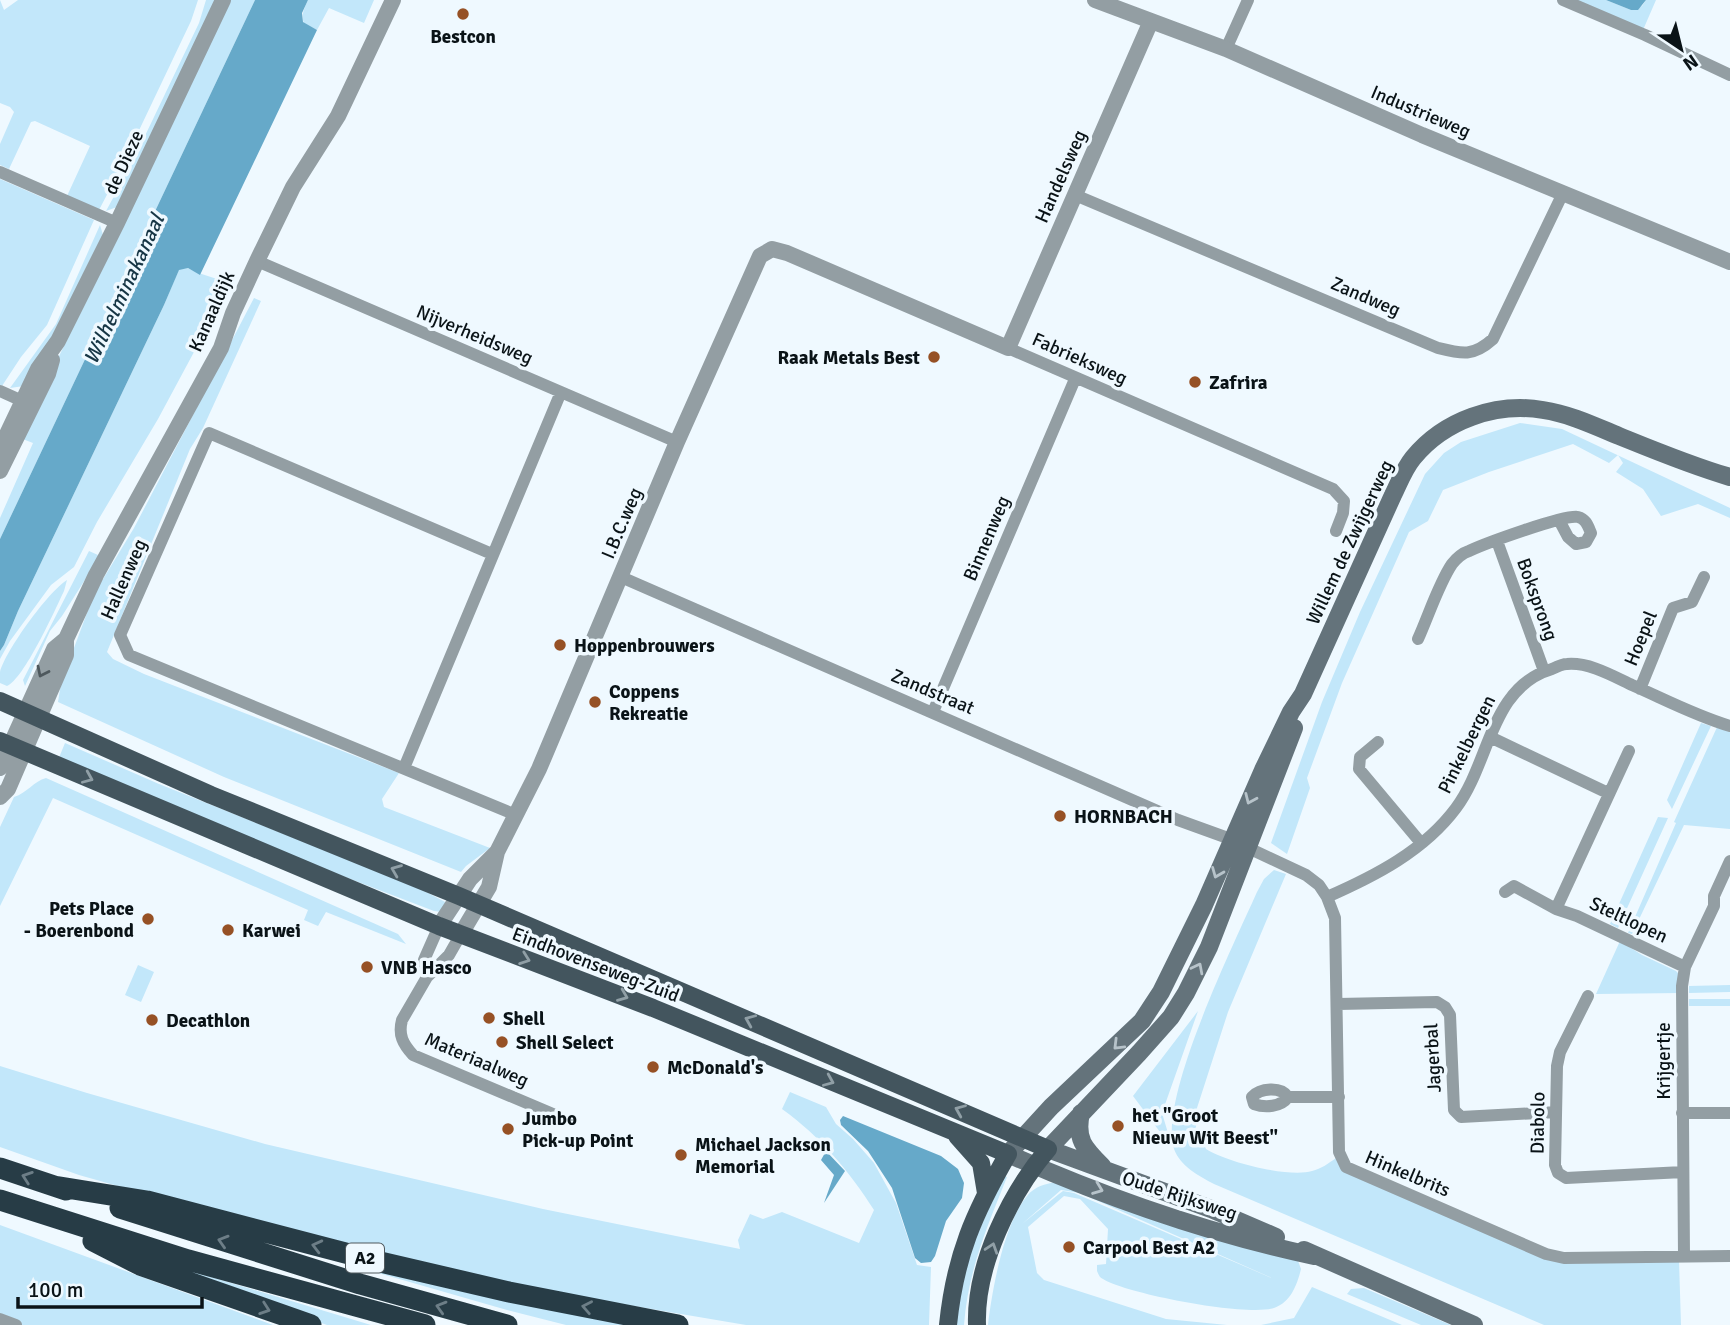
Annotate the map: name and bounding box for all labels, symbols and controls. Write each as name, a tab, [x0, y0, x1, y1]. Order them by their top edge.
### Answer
marker: Bestcon	[455, 6, 471, 22]
north arrow	[1646, 14, 1716, 84]
place label: Bestcon	[430, 25, 496, 49]
text: N	[1678, 48, 1702, 76]
street label: Industrieweg	[1367, 80, 1474, 144]
street label: de Dieze	[99, 126, 149, 199]
street label: Handelsweg	[1030, 126, 1092, 227]
water label: Wilhelminakanaal	[78, 208, 171, 368]
street label: Kanaaldijk	[183, 267, 241, 356]
street label: Zandweg	[1327, 272, 1404, 322]
street label: Nijverheidsweg	[413, 300, 537, 370]
street label: Fabrieksweg	[1028, 327, 1131, 391]
place label: Raak Metals Best	[777, 346, 920, 370]
marker: Raak Metals Best	[926, 349, 942, 365]
place label: Zafrira	[1209, 371, 1268, 395]
marker: Zafrira	[1187, 374, 1203, 390]
street label: Willem de Zwijgerweg	[1301, 456, 1399, 629]
street label: I.B.C.weg	[596, 484, 648, 563]
street label: Binnenweg	[958, 492, 1016, 584]
street label: Hallenweg	[95, 535, 152, 623]
street label: Boksprong	[1511, 555, 1563, 644]
street label: Hoepel	[1619, 607, 1663, 669]
place label: Hoppenbrouwers	[574, 634, 715, 658]
marker: Hoppenbrouwers	[552, 637, 568, 653]
street label: Zandstraat	[887, 664, 978, 720]
one-way arrow	[37, 665, 51, 677]
place label: Coppens Rekreatie	[609, 680, 688, 726]
street label: Pinkelbergen	[1433, 691, 1501, 798]
marker: Coppens Rekreatie	[587, 694, 603, 710]
one-way arrow	[80, 770, 93, 784]
one-way arrow	[1244, 791, 1258, 804]
place label: HORNBACH	[1074, 805, 1173, 829]
marker: HORNBACH	[1052, 808, 1068, 824]
one-way arrow	[391, 864, 403, 878]
one-way arrow	[1212, 866, 1226, 878]
street label: Steltlopen	[1586, 891, 1672, 948]
place label: Pets Place - Boerenbond	[24, 897, 134, 943]
marker: Pets Place - Boerenbond	[140, 911, 156, 927]
place label: Karwei	[242, 919, 301, 943]
marker: Karwei	[220, 922, 236, 938]
street label: Eindhovenseweg-Zuid	[509, 922, 683, 1008]
one-way arrow	[518, 951, 530, 965]
place label: VNB Hasco	[381, 956, 472, 980]
marker: VNB Hasco	[359, 959, 375, 975]
one-way arrow	[1190, 963, 1204, 975]
one-way arrow	[616, 987, 628, 1001]
place label: Shell	[503, 1007, 545, 1031]
place label: Decathlon	[166, 1009, 250, 1033]
marker: Shell	[481, 1010, 497, 1026]
marker: Decathlon	[144, 1012, 160, 1028]
one-way arrow	[745, 1015, 757, 1029]
street label: Krijgertje	[1652, 1022, 1676, 1100]
street label: Jagerbal	[1419, 1023, 1447, 1093]
street label: Materiaalweg	[421, 1027, 532, 1093]
place label: Shell Select	[516, 1031, 614, 1055]
marker: Shell Select	[494, 1034, 510, 1050]
one-way arrow	[1113, 1036, 1126, 1049]
place label: McDonald's	[667, 1056, 763, 1080]
marker: McDonald's	[645, 1059, 661, 1075]
one-way arrow	[822, 1073, 835, 1087]
street label: Diabolo	[1525, 1092, 1551, 1154]
one-way arrow	[954, 1104, 966, 1118]
place label: het "Groot Nieuw Wit Beest"	[1132, 1104, 1278, 1150]
place label: Jumbo Pick-up Point	[522, 1107, 633, 1153]
marker: het "Groot Nieuw Wit Beest"	[1110, 1118, 1126, 1134]
marker: Jumbo Pick-up Point	[500, 1121, 516, 1137]
place label: Michael Jackson Memorial	[695, 1133, 831, 1179]
street label: Hinkelbrits	[1362, 1145, 1454, 1203]
marker: Michael Jackson Memorial	[673, 1147, 689, 1163]
street label: Oude Rijksweg	[1119, 1166, 1240, 1226]
one-way arrow	[21, 1171, 33, 1185]
one-way arrow	[1092, 1181, 1104, 1195]
one-way arrow	[217, 1235, 229, 1250]
place label: Carpool Best A2	[1083, 1236, 1215, 1260]
marker: Carpool Best A2	[1061, 1239, 1077, 1255]
one-way arrow	[311, 1240, 323, 1254]
one-way arrow	[984, 1243, 999, 1255]
road number: A2	[346, 1244, 384, 1273]
scale bar	[18, 1266, 201, 1310]
text: 100 m	[28, 1277, 83, 1303]
one-way arrow	[435, 1300, 447, 1315]
one-way arrow	[258, 1301, 271, 1315]
one-way arrow	[581, 1301, 593, 1316]

